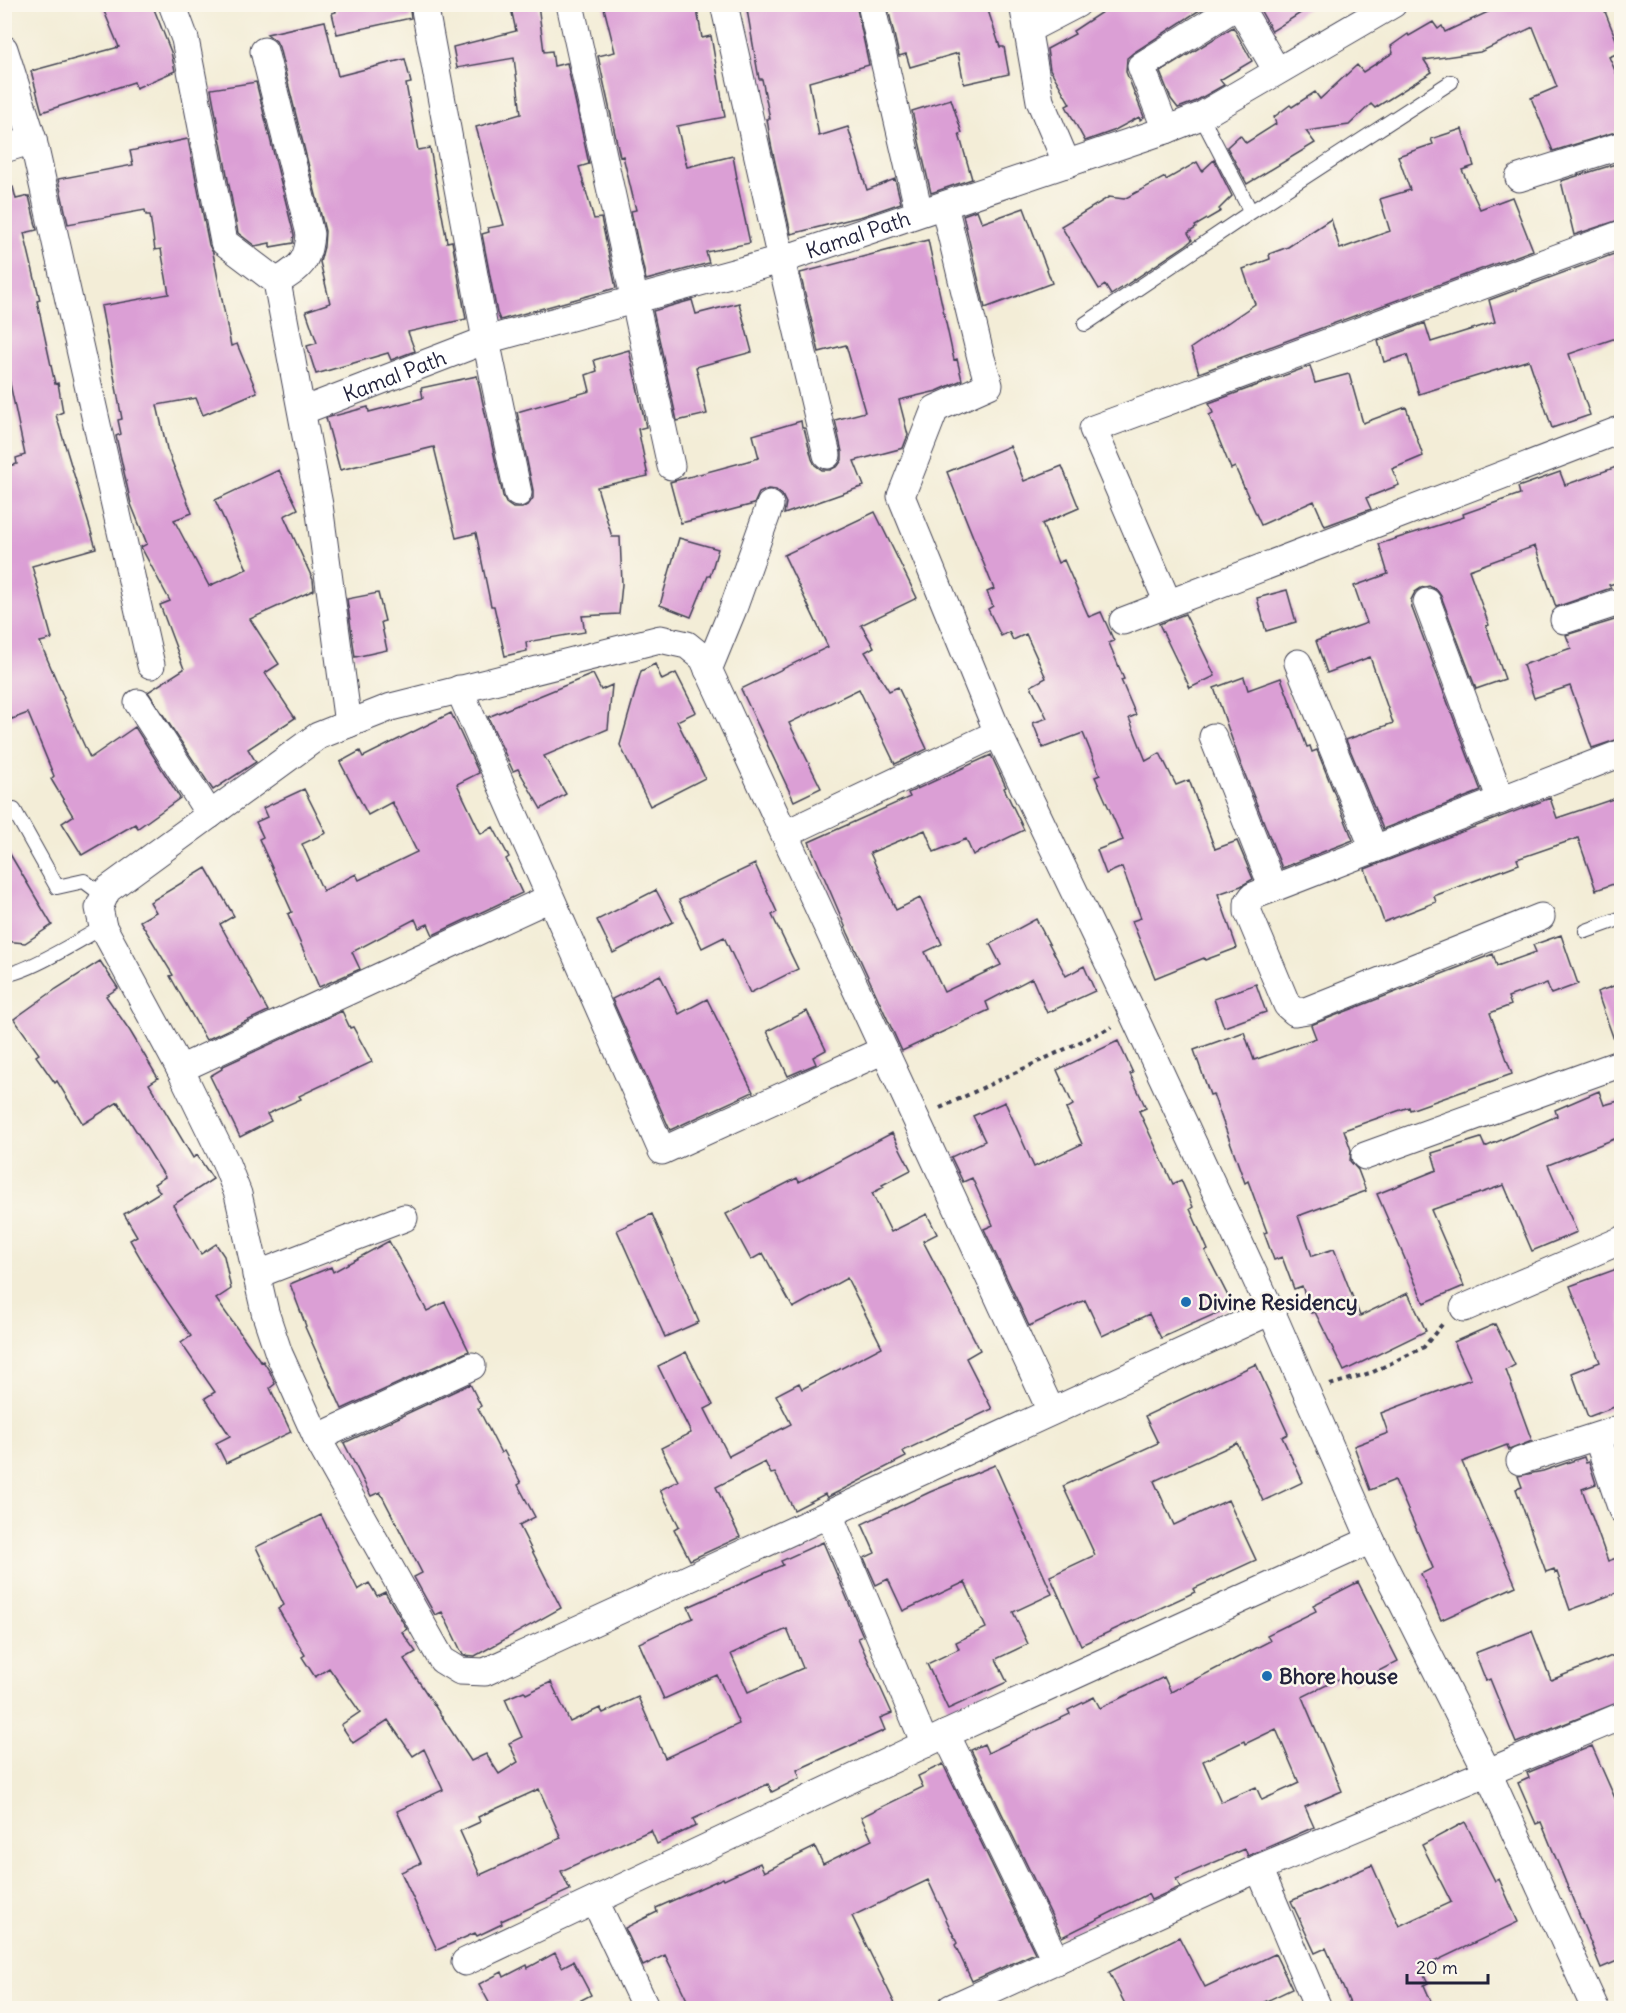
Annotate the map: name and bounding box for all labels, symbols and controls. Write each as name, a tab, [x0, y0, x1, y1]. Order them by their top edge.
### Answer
street label: Kamal Path	[802, 204, 913, 264]
street label: Kamal Path	[339, 343, 450, 407]
place label: Divine Residency	[1198, 1289, 1358, 1316]
marker: Divine Residency	[1179, 1295, 1193, 1309]
place label: Bhore house	[1279, 1663, 1398, 1690]
marker: Bhore house	[1260, 1669, 1274, 1683]
scale bar	[1407, 1947, 1488, 1985]
text: 20 m	[1416, 1956, 1458, 1979]

